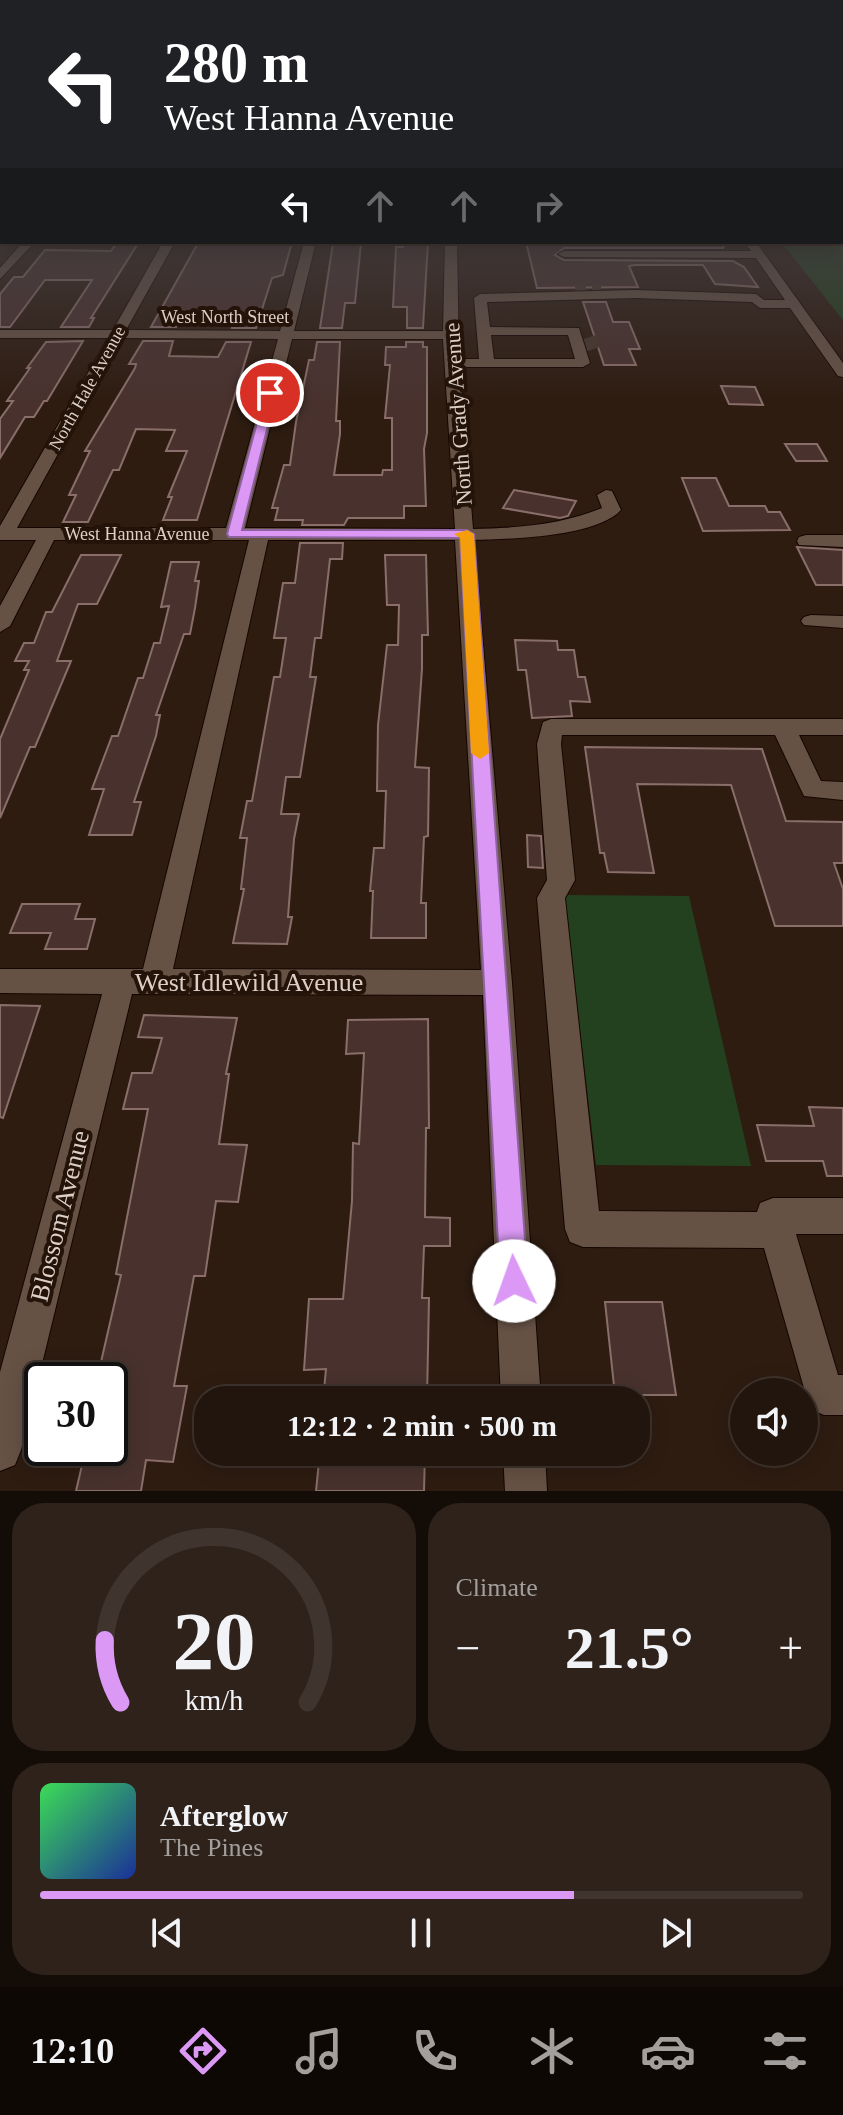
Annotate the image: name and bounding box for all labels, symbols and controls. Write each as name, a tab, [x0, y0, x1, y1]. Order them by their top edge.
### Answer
icon: left	[32, 32, 136, 136]
text: 280 m	[164, 32, 309, 94]
text: West Hanna Avenue	[164, 98, 454, 138]
icon: left	[274, 184, 318, 228]
icon: ahead	[358, 184, 402, 228]
icon: ahead	[442, 184, 486, 228]
icon: right	[526, 184, 570, 228]
street label: West North Street	[161, 307, 289, 327]
street label: North Grady Avenue	[439, 322, 477, 506]
street label: North Hale Avenue	[45, 323, 129, 453]
pin	[236, 359, 304, 427]
icon: arrive	[248, 371, 292, 415]
street label: West Hanna Avenue	[64, 524, 210, 544]
street label: West Idlewild Avenue	[135, 968, 363, 997]
street label: Blossom Avenue	[25, 1128, 95, 1304]
position arrow	[472, 1239, 556, 1323]
speed limit sign: 30	[24, 1362, 128, 1466]
map controls	[730, 1378, 818, 1466]
button: sound	[730, 1378, 818, 1466]
text: 12:12 · 2 min · 500 m	[287, 1409, 557, 1442]
text: Climate	[456, 1573, 538, 1602]
text: 20	[172, 1595, 255, 1687]
text: 21.5°	[565, 1615, 694, 1681]
text: −	[456, 1624, 480, 1673]
text: +	[778, 1624, 803, 1673]
text: km/h	[184, 1685, 243, 1716]
text: Afterglow	[160, 1799, 288, 1832]
text: The Pines	[160, 1833, 263, 1862]
icon: previous	[145, 1911, 189, 1955]
icon: pause	[399, 1911, 443, 1955]
icon: next	[654, 1911, 698, 1955]
icon: directions	[175, 2023, 231, 2079]
icon: music	[291, 2023, 347, 2079]
icon: phone	[407, 2023, 463, 2079]
icon: climate	[524, 2023, 580, 2079]
icon: car	[640, 2023, 696, 2079]
icon: filters	[757, 2023, 813, 2079]
text: 12:10	[30, 2031, 114, 2071]

